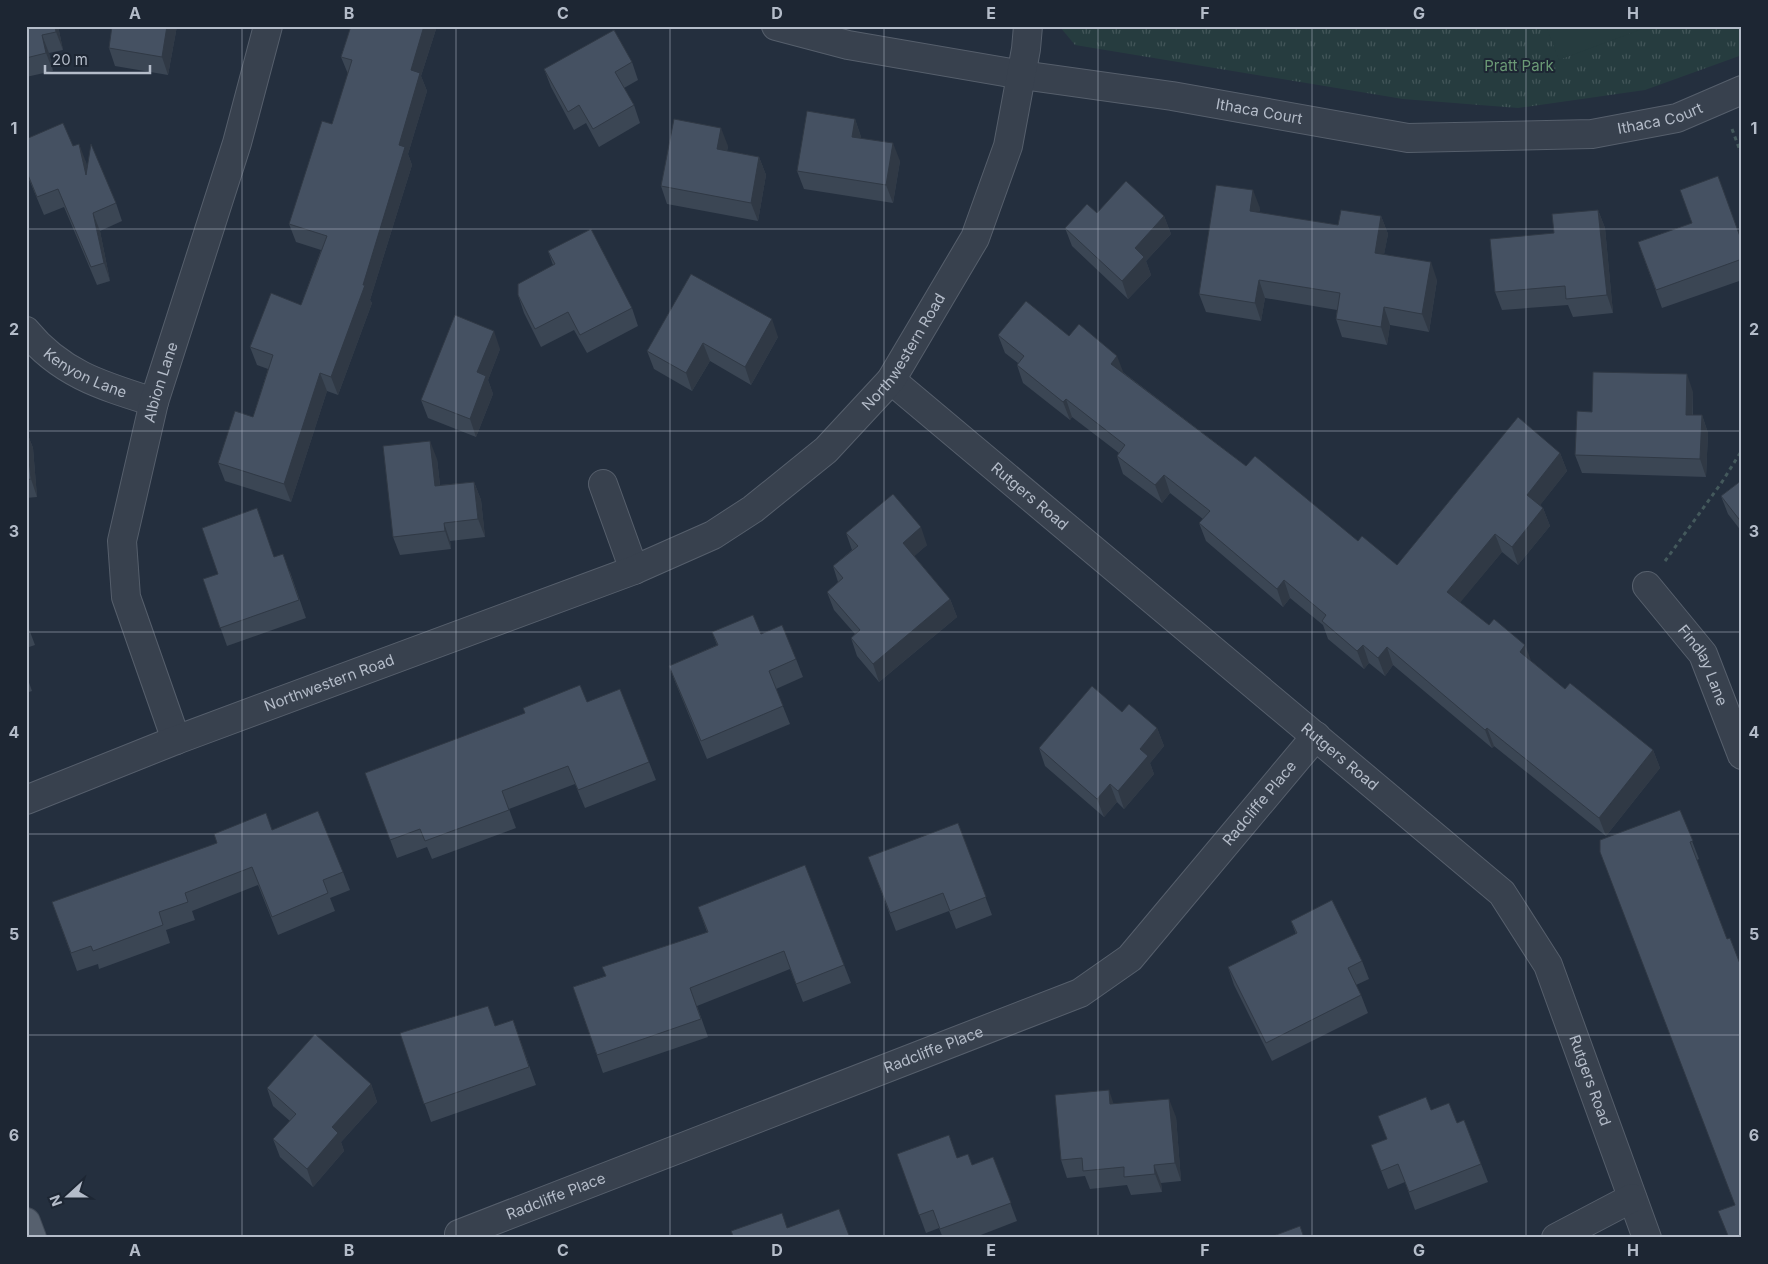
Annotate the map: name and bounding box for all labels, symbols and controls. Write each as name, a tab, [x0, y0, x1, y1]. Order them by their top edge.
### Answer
text: A	[129, 3, 141, 23]
text: B	[344, 3, 354, 23]
text: C	[557, 3, 569, 23]
text: D	[771, 3, 783, 23]
text: E	[986, 3, 996, 23]
text: F	[1200, 3, 1210, 23]
text: G	[1413, 3, 1425, 23]
text: H	[1627, 3, 1639, 23]
scale bar	[45, 42, 150, 74]
text: 20 m	[52, 50, 88, 69]
park label: Pratt Park	[1484, 56, 1554, 75]
street label: Ithaca Court	[1214, 94, 1304, 128]
street label: Ithaca Court	[1616, 98, 1705, 138]
text: 1	[11, 118, 17, 138]
text: 1	[1751, 118, 1757, 138]
street label: Northwestern Road	[858, 290, 949, 414]
text: 2	[9, 319, 19, 339]
text: 2	[1749, 319, 1759, 339]
street label: Albion Lane	[140, 339, 182, 424]
street label: Kenyon Lane	[40, 344, 129, 402]
street label: Rutgers Road	[987, 458, 1073, 534]
text: 3	[9, 521, 19, 541]
text: 3	[1749, 521, 1759, 541]
street label: Findlay Lane	[1674, 621, 1732, 708]
street label: Northwestern Road	[261, 650, 397, 715]
street label: Rutgers Road	[1298, 719, 1383, 794]
text: 4	[9, 722, 20, 742]
text: 4	[1749, 722, 1760, 742]
street label: Radcliffe Place	[1218, 757, 1300, 849]
text: 5	[9, 924, 19, 944]
text: 5	[1749, 924, 1759, 944]
street label: Radcliffe Place	[881, 1022, 986, 1077]
street label: Rutgers Road	[1565, 1032, 1615, 1128]
text: 6	[9, 1125, 19, 1145]
text: 6	[1749, 1125, 1759, 1145]
street label: Radcliffe Place	[503, 1168, 608, 1224]
north arrow	[42, 1172, 92, 1222]
text: N	[46, 1193, 65, 1209]
text: A	[129, 1240, 141, 1260]
text: B	[344, 1240, 354, 1260]
text: C	[557, 1240, 569, 1260]
text: D	[771, 1240, 783, 1260]
text: E	[986, 1240, 996, 1260]
text: F	[1200, 1240, 1210, 1260]
text: G	[1413, 1240, 1425, 1260]
text: H	[1627, 1240, 1639, 1260]

